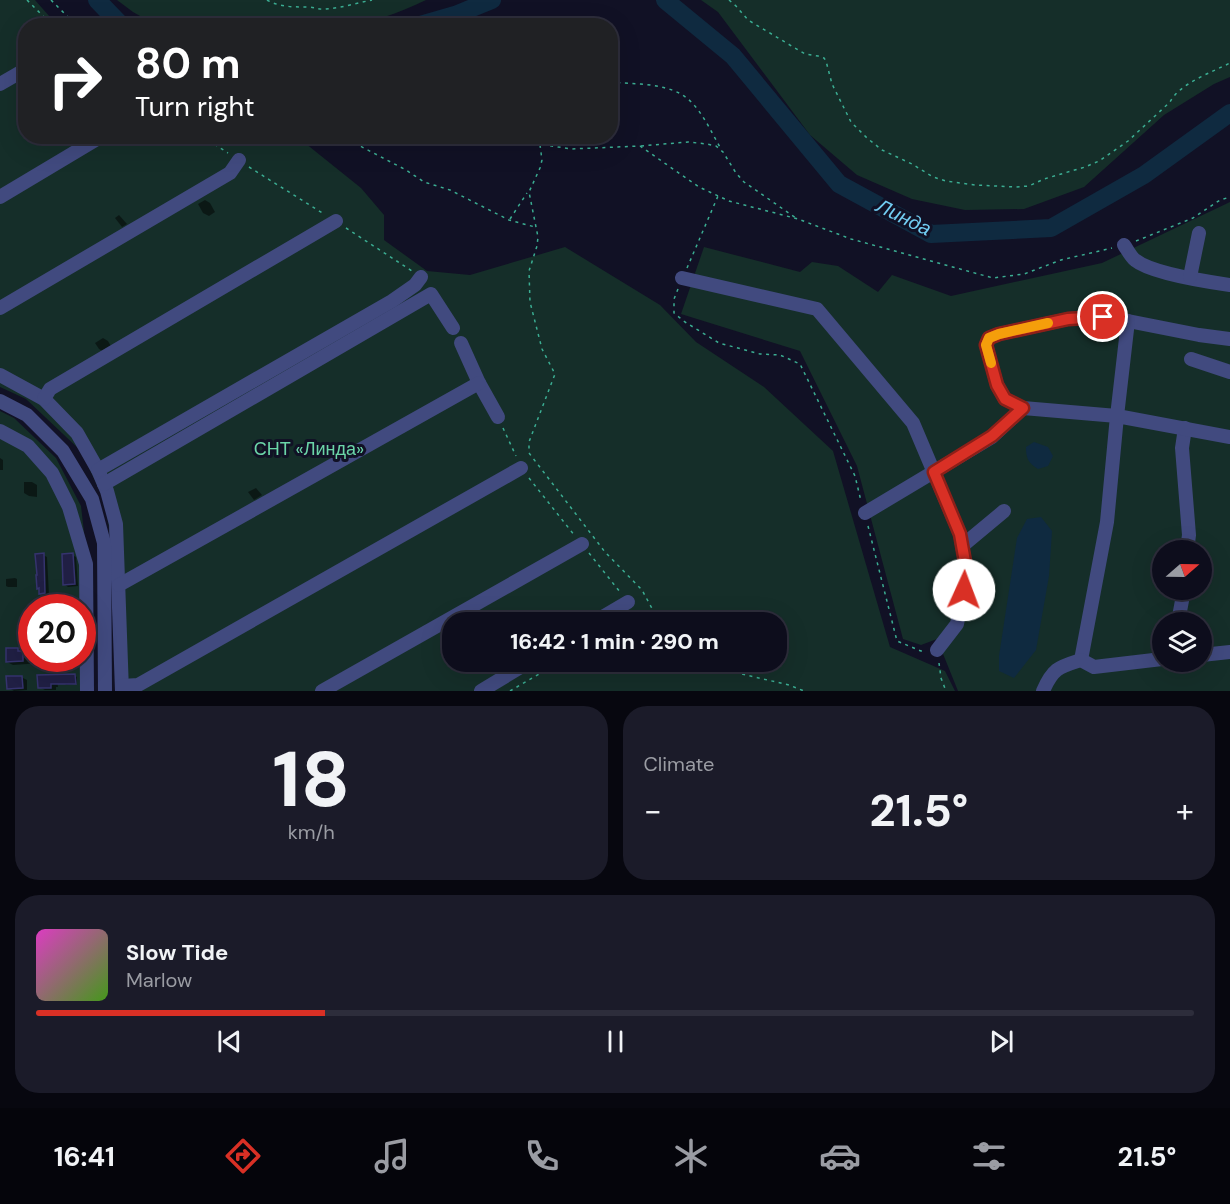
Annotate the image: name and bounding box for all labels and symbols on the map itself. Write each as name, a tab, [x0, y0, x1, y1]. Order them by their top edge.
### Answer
water label: Линда	[870, 192, 936, 241]
pin	[1077, 291, 1128, 342]
park label: СНТ «Линда»	[254, 437, 364, 461]
north arrow	[1152, 540, 1212, 600]
position arrow	[932, 558, 996, 622]
speed limit sign: 20	[18, 594, 96, 672]

